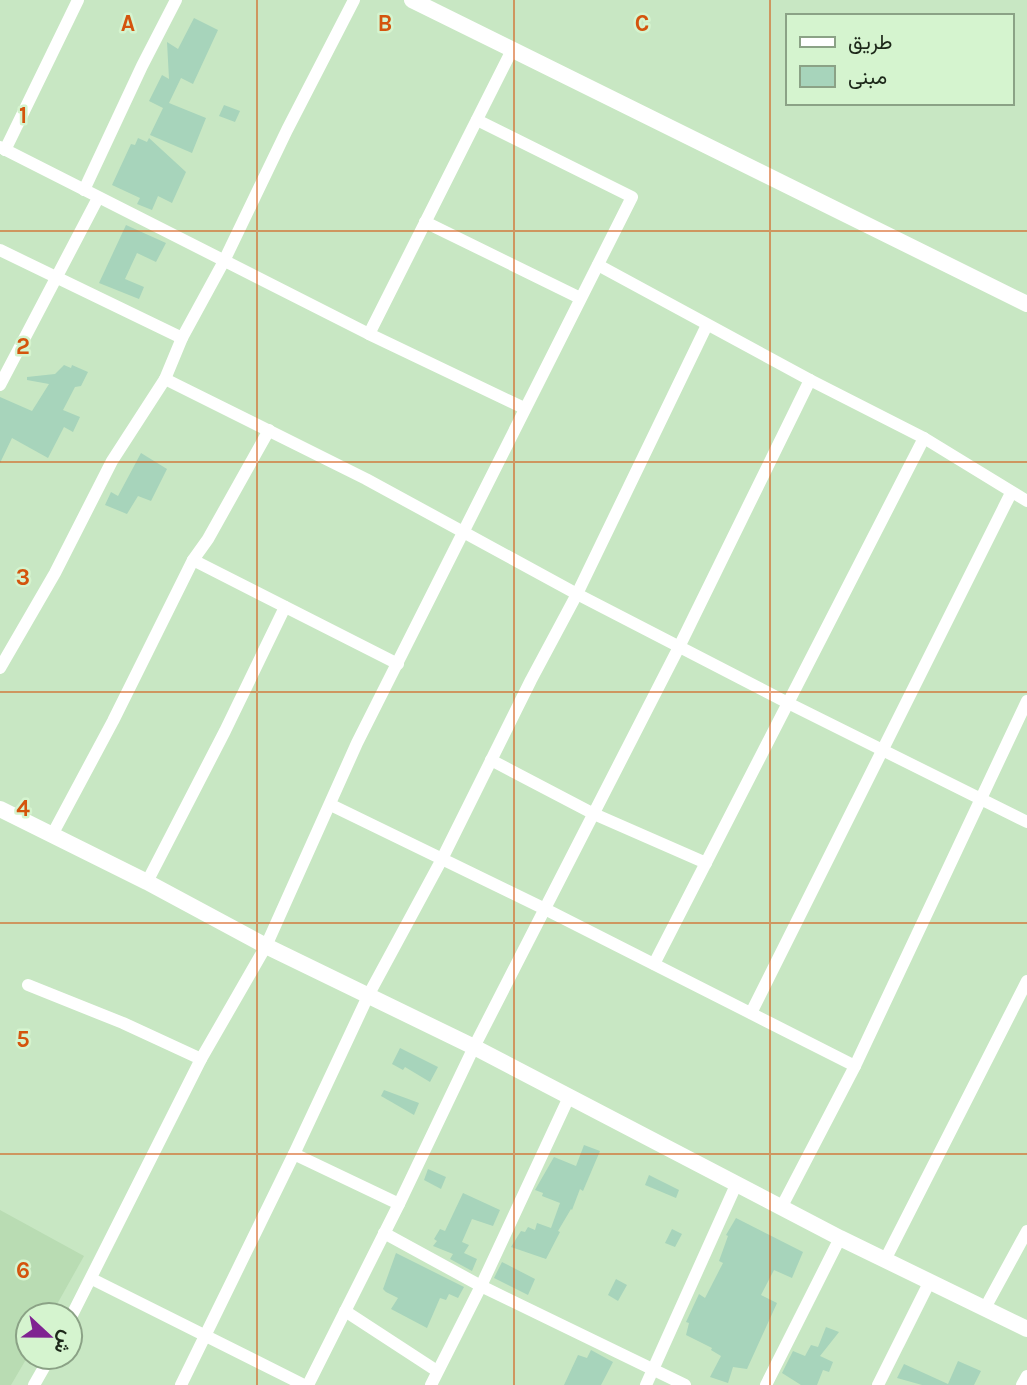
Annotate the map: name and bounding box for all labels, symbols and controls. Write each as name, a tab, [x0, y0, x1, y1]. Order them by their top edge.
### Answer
text: A	[121, 10, 135, 37]
text: B	[378, 10, 392, 37]
text: C	[635, 10, 649, 37]
legend	[786, 14, 1013, 105]
text: طريق	[848, 30, 893, 55]
text: مبنى	[848, 65, 887, 89]
text: 1	[19, 102, 27, 129]
text: 2	[16, 333, 30, 360]
text: 3	[16, 564, 30, 591]
text: 4	[16, 795, 30, 822]
text: 5	[16, 1026, 30, 1053]
text: 6	[16, 1257, 30, 1284]
north arrow	[14, 1301, 84, 1371]
text: ش	[49, 1327, 78, 1357]

